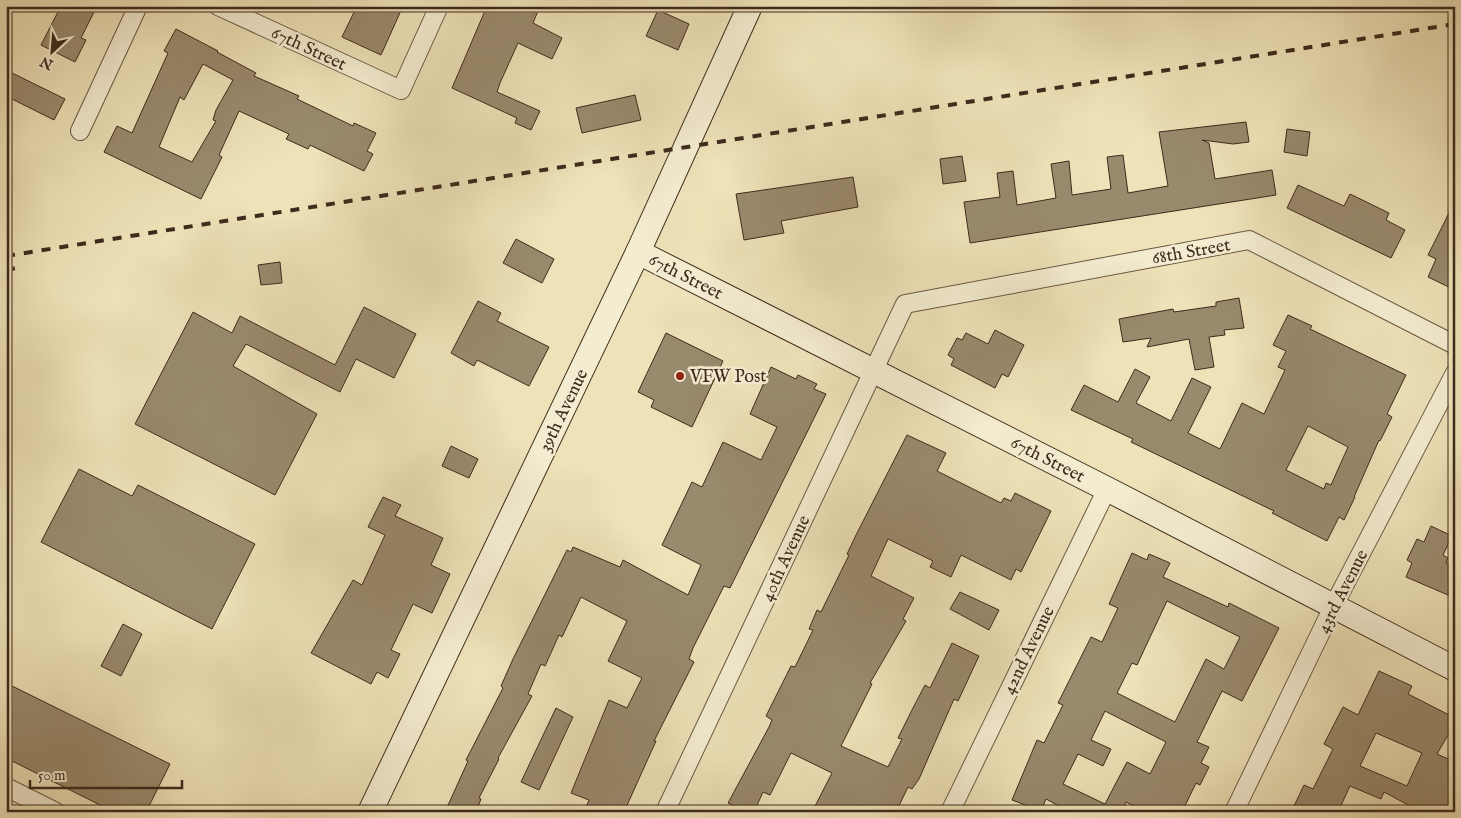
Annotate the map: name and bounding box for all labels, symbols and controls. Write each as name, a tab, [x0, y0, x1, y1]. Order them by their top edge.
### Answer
street label: 67th Street	[267, 22, 350, 77]
north arrow	[28, 28, 78, 78]
text: N	[37, 52, 57, 74]
street label: 68th Street	[1150, 234, 1232, 271]
street label: 67th Street	[644, 249, 726, 306]
street label: 39th Avenue	[534, 365, 594, 456]
place label: VFW Post	[689, 366, 767, 389]
marker: VFW Post	[674, 370, 686, 382]
street label: 67th Street	[1006, 432, 1088, 489]
street label: 40th Avenue	[756, 512, 816, 605]
street label: 43rd Avenue	[1313, 546, 1374, 637]
street label: 42nd Avenue	[998, 603, 1061, 699]
scale bar	[30, 758, 182, 790]
text: 50 m	[38, 766, 66, 785]

